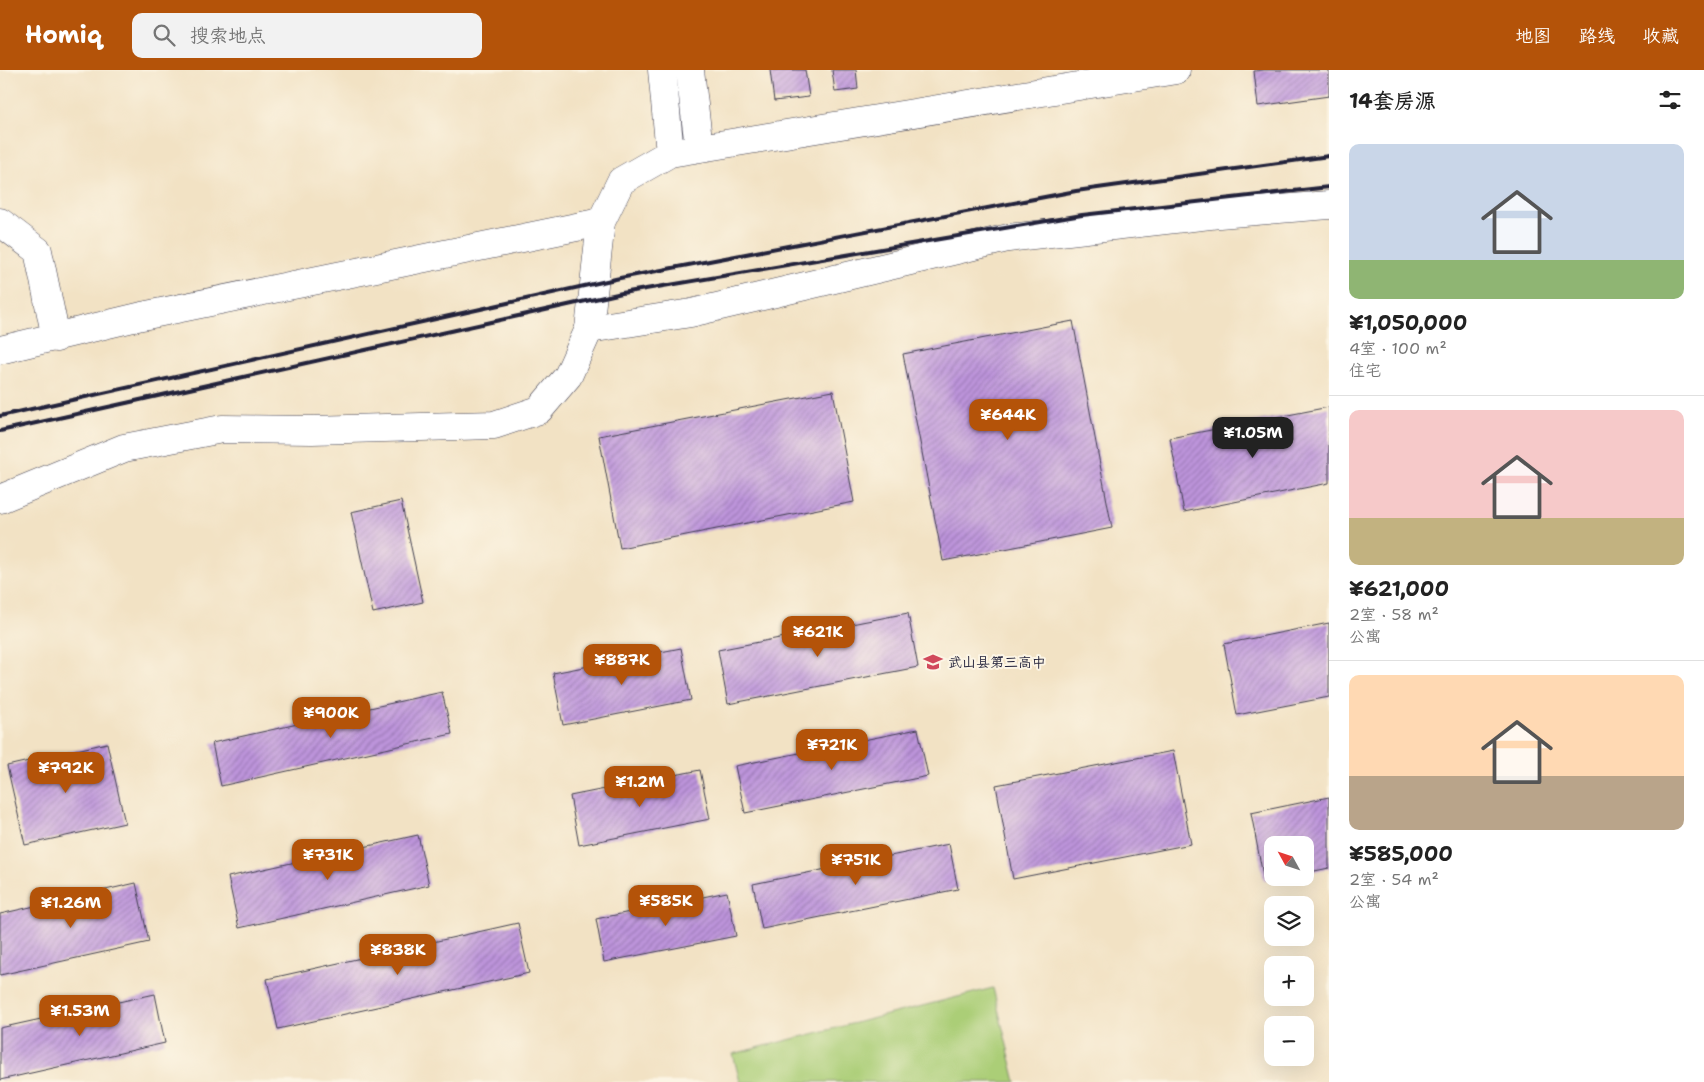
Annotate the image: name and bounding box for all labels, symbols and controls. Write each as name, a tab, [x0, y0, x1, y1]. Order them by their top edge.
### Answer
search box	[132, 13, 482, 58]
text: Homiq	[25, 19, 102, 51]
icon: search	[150, 21, 178, 49]
text: 搜索地点	[190, 23, 266, 48]
text: 地图	[1515, 24, 1551, 48]
text: 路线	[1579, 24, 1615, 48]
text: 收藏	[1643, 24, 1679, 48]
icon: filters	[1656, 86, 1684, 114]
text: 14套房源	[1349, 87, 1436, 115]
icon: home	[1472, 177, 1562, 267]
text: ¥1,050,000	[1349, 309, 1467, 337]
text: 4室 · 100 m²	[1349, 338, 1447, 359]
text: 住宅	[1349, 360, 1381, 381]
pin: ¥644K	[973, 398, 1043, 441]
text: ¥644K	[980, 404, 1036, 425]
pin: ¥1.05M	[1212, 416, 1294, 459]
text: ¥1.05M	[1223, 422, 1283, 443]
icon: home	[1472, 442, 1562, 532]
text: ¥621,000	[1349, 575, 1449, 603]
text: 2室 · 58 m²	[1349, 604, 1439, 625]
pin: ¥621K	[783, 616, 853, 658]
text: ¥621K	[793, 621, 843, 642]
text: 公寓	[1349, 626, 1381, 647]
pin: ¥887K	[587, 644, 657, 686]
text: ¥887K	[594, 649, 650, 670]
school or university icon: 武山县第三高中	[922, 651, 944, 673]
place label: 武山县第三高中	[948, 653, 1046, 671]
pin: ¥900K	[296, 696, 366, 739]
text: ¥900K	[303, 702, 359, 723]
icon: home	[1472, 707, 1562, 797]
pin: ¥721K	[797, 728, 867, 771]
text: ¥721K	[807, 734, 857, 755]
pin: ¥792K	[31, 752, 101, 794]
text: ¥792K	[38, 757, 94, 778]
pin: ¥1.2M	[605, 766, 675, 808]
text: ¥1.2M	[615, 771, 665, 792]
north arrow	[1264, 836, 1314, 886]
map controls	[1264, 836, 1314, 1066]
pin: ¥731K	[293, 838, 363, 881]
text: ¥585,000	[1349, 840, 1453, 868]
text: ¥731K	[303, 844, 353, 865]
pin: ¥751K	[821, 844, 891, 886]
text: ¥751K	[831, 849, 881, 870]
text: 2室 · 54 m²	[1349, 869, 1439, 890]
pin: ¥585K	[631, 884, 701, 927]
pin: ¥1.26M	[30, 886, 112, 929]
text: ¥585K	[639, 890, 693, 911]
text: 公寓	[1349, 891, 1381, 912]
text: ¥1.26M	[41, 892, 101, 913]
button: layers	[1264, 896, 1314, 946]
pin: ¥838K	[363, 934, 433, 976]
text: ¥838K	[370, 939, 426, 960]
button: +	[1264, 956, 1314, 1006]
pin: ¥1.53M	[39, 994, 121, 1037]
text: ¥1.53M	[50, 1000, 110, 1021]
button: −	[1264, 1016, 1314, 1066]

